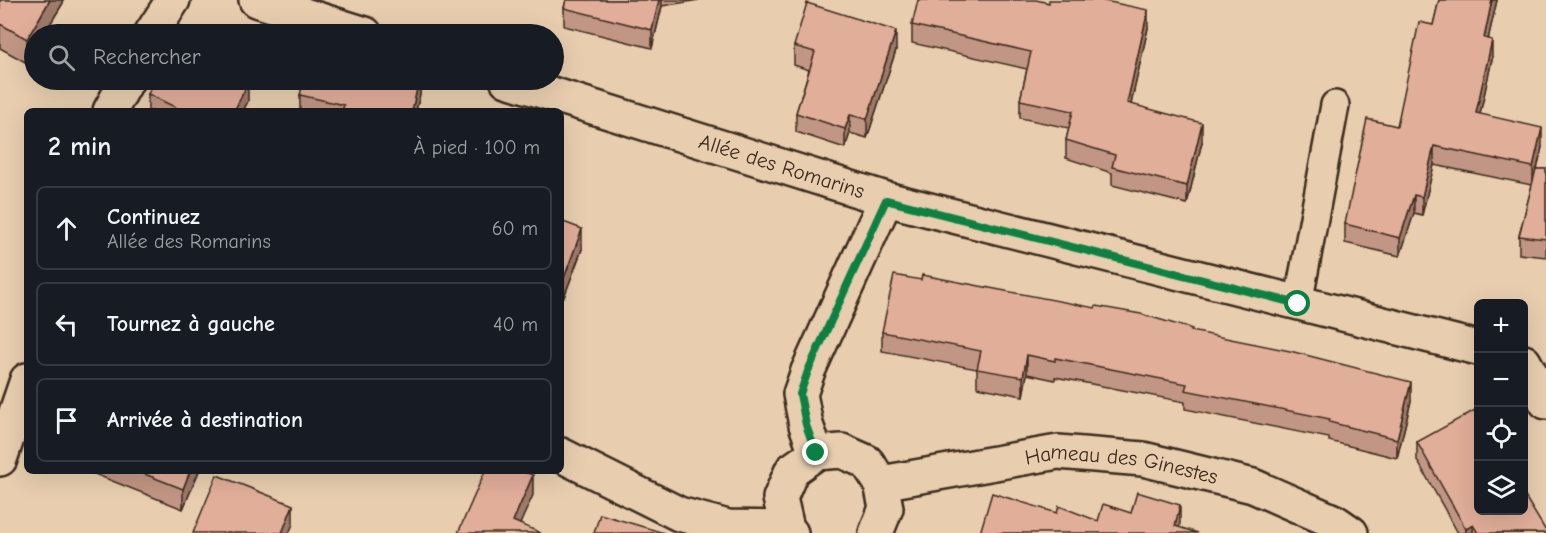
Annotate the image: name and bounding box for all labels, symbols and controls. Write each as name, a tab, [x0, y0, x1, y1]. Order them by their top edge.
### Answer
search box	[24, 24, 564, 90]
icon: search	[45, 41, 78, 74]
text: Rechercher	[93, 44, 201, 70]
street label: Allée des Romarins	[696, 129, 867, 203]
text: 2 min	[48, 132, 111, 162]
text: À pied · 100 m	[414, 136, 540, 159]
text: Continuez	[107, 204, 200, 230]
icon: ahead	[50, 212, 83, 245]
text: 60 m	[492, 217, 538, 240]
text: Allée des Romarins	[107, 230, 271, 253]
route start	[1284, 290, 1310, 316]
map controls	[1474, 299, 1528, 515]
button: +	[1474, 299, 1528, 353]
icon: left	[50, 308, 83, 341]
text: Tournez à gauche	[107, 311, 275, 337]
text: 40 m	[493, 313, 538, 336]
button: −	[1474, 353, 1528, 407]
icon: arrive	[50, 404, 83, 437]
text: Arrivée à destination	[107, 407, 303, 433]
button: locate	[1474, 407, 1528, 461]
route end	[802, 439, 828, 465]
street label: Hameau des Ginestes	[1023, 439, 1220, 489]
button: layers	[1474, 461, 1528, 515]

